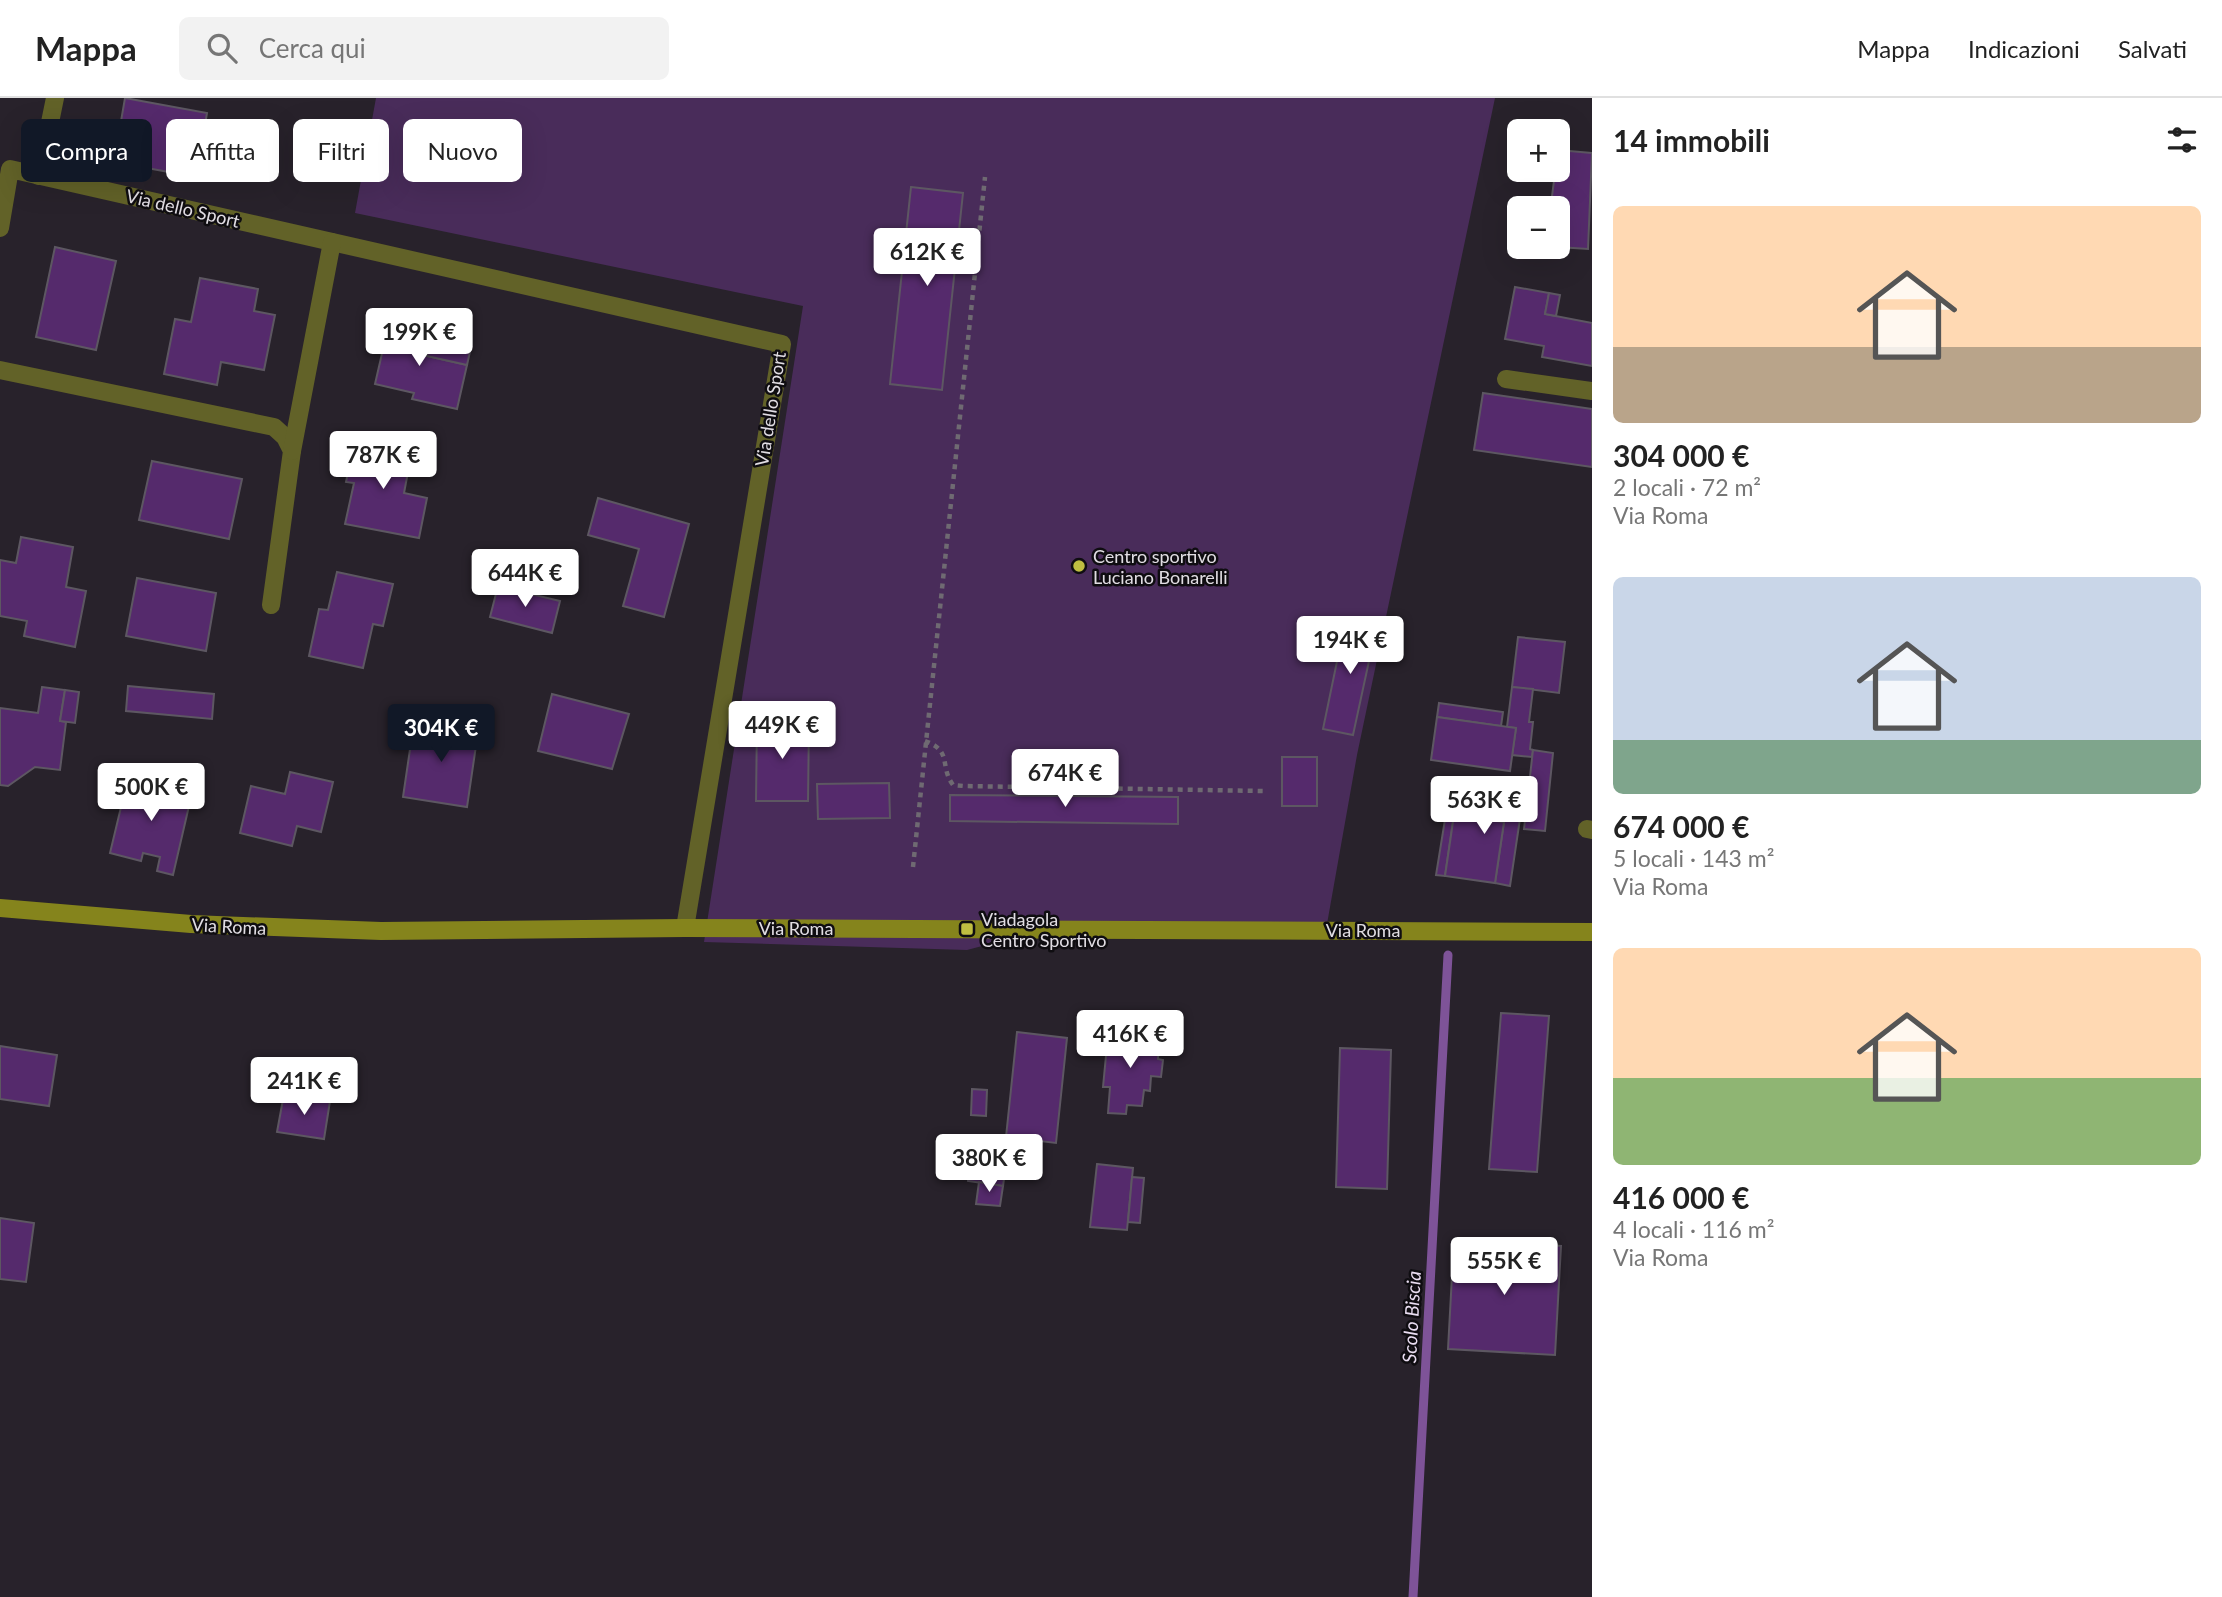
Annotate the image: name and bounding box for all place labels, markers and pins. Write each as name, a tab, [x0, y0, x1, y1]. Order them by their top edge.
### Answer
pin: 612K €	[870, 228, 984, 288]
pin: 199K €	[362, 308, 476, 368]
pin: 787K €	[326, 432, 440, 491]
place label: Centro sportivo Luciano Bonarelli	[1093, 545, 1228, 588]
pin: 644K €	[468, 550, 582, 609]
marker: Centro sportivo Luciano Bonarelli	[1071, 558, 1087, 574]
pin: 194K €	[1293, 616, 1407, 676]
pin: 449K €	[725, 702, 839, 761]
pin: 304K €	[384, 704, 498, 764]
pin: 674K €	[1008, 750, 1122, 809]
pin: 500K €	[94, 764, 208, 823]
pin: 563K €	[1427, 776, 1541, 836]
place label: Viadagola Centro Sportivo	[981, 908, 1106, 951]
marker: Viadagola Centro Sportivo	[959, 921, 975, 937]
pin: 416K €	[1073, 1010, 1187, 1070]
pin: 241K €	[247, 1058, 361, 1117]
pin: 380K €	[932, 1134, 1046, 1194]
pin: 555K €	[1447, 1238, 1561, 1297]

